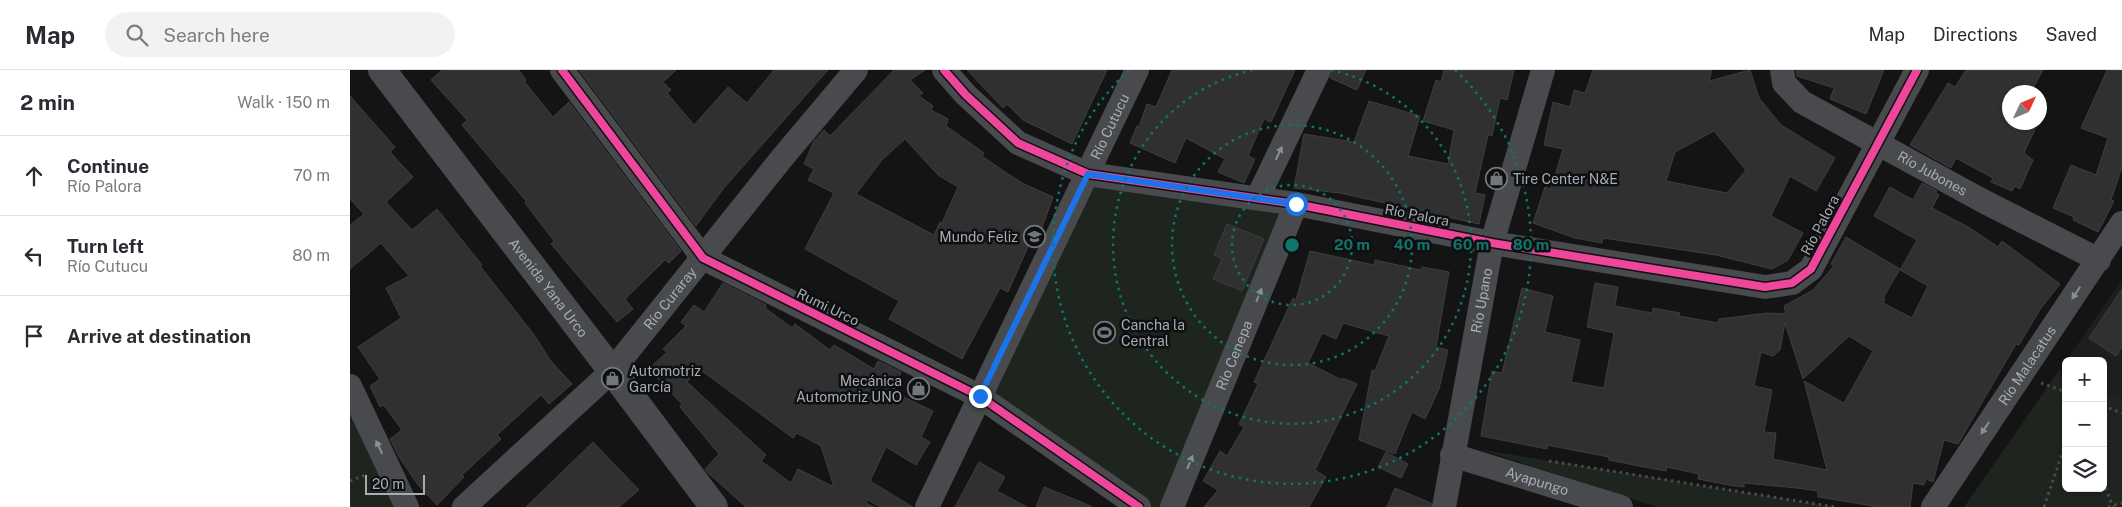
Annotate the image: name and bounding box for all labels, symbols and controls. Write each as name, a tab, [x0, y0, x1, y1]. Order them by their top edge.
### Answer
search box	[105, 12, 455, 57]
text: Map	[25, 21, 75, 49]
icon: search	[123, 21, 151, 49]
text: Search here	[163, 24, 270, 46]
text: Map	[1868, 24, 1905, 45]
text: Directions	[1933, 24, 2018, 45]
text: Saved	[2046, 24, 2097, 45]
north arrow	[2002, 85, 2047, 130]
text: 2 min	[20, 90, 75, 115]
street label: Río Cutucu	[1087, 91, 1132, 162]
text: Walk · 150 m	[237, 93, 330, 112]
one-way arrow	[1274, 146, 1283, 161]
street label: Río Jubones	[1895, 148, 1970, 199]
text: Continue	[67, 155, 149, 177]
icon: ahead	[20, 162, 48, 190]
text: 70 m	[293, 166, 330, 185]
shop icon: Tire Center N&E	[1485, 167, 1509, 191]
place label: Tire Center N&E	[1513, 171, 1618, 187]
text: Río Palora	[67, 177, 142, 196]
street label: Río Palora	[1798, 192, 1842, 258]
route start	[1285, 193, 1308, 216]
street label: Río Palora	[1383, 201, 1451, 229]
school or university icon: Mundo Feliz	[1022, 225, 1046, 249]
place label: Mundo Feliz	[939, 229, 1018, 245]
text: Turn left	[67, 235, 144, 257]
street label: Avenida Yana Urco	[505, 235, 591, 340]
centre of rings	[1283, 236, 1301, 254]
text: 20 m	[1334, 236, 1370, 253]
text: 40 m	[1394, 236, 1430, 253]
text: 60 m	[1453, 236, 1489, 253]
text: 80 m	[1513, 236, 1549, 253]
icon: left	[20, 242, 48, 270]
text: 80 m	[292, 246, 330, 265]
text: Río Cutucu	[67, 257, 148, 276]
street label: Río Curaray	[640, 264, 700, 333]
street label: Río Upano	[1468, 266, 1495, 334]
street label: Rumi Urco	[794, 285, 862, 329]
one-way arrow	[2071, 286, 2081, 300]
one-way arrow	[1255, 288, 1263, 303]
place label: Cancha la Central	[1121, 317, 1185, 349]
street label: Río Cenepa	[1213, 318, 1255, 392]
sports icon: Cancha la Central	[1093, 321, 1117, 345]
icon: arrive	[20, 322, 48, 350]
street label: Río Malacatus	[1995, 323, 2059, 408]
text: Arrive at destination	[67, 325, 251, 347]
map controls	[2062, 357, 2107, 492]
button: +	[2062, 357, 2107, 402]
place label: Automotriz García	[629, 363, 701, 395]
shop icon: Automotriz García	[601, 367, 625, 391]
place label: Mecánica Automotriz UNO	[796, 373, 902, 405]
shop icon: Mecánica Automotriz UNO	[906, 377, 930, 401]
route end	[969, 385, 992, 408]
button: −	[2062, 402, 2107, 447]
one-way arrow	[1980, 421, 1990, 434]
one-way arrow	[375, 440, 383, 454]
button: layers	[2062, 447, 2107, 492]
one-way arrow	[1186, 454, 1194, 469]
street label: Ayapungo	[1504, 464, 1571, 498]
scale bar	[365, 472, 425, 495]
text: 20 m	[372, 476, 404, 492]

